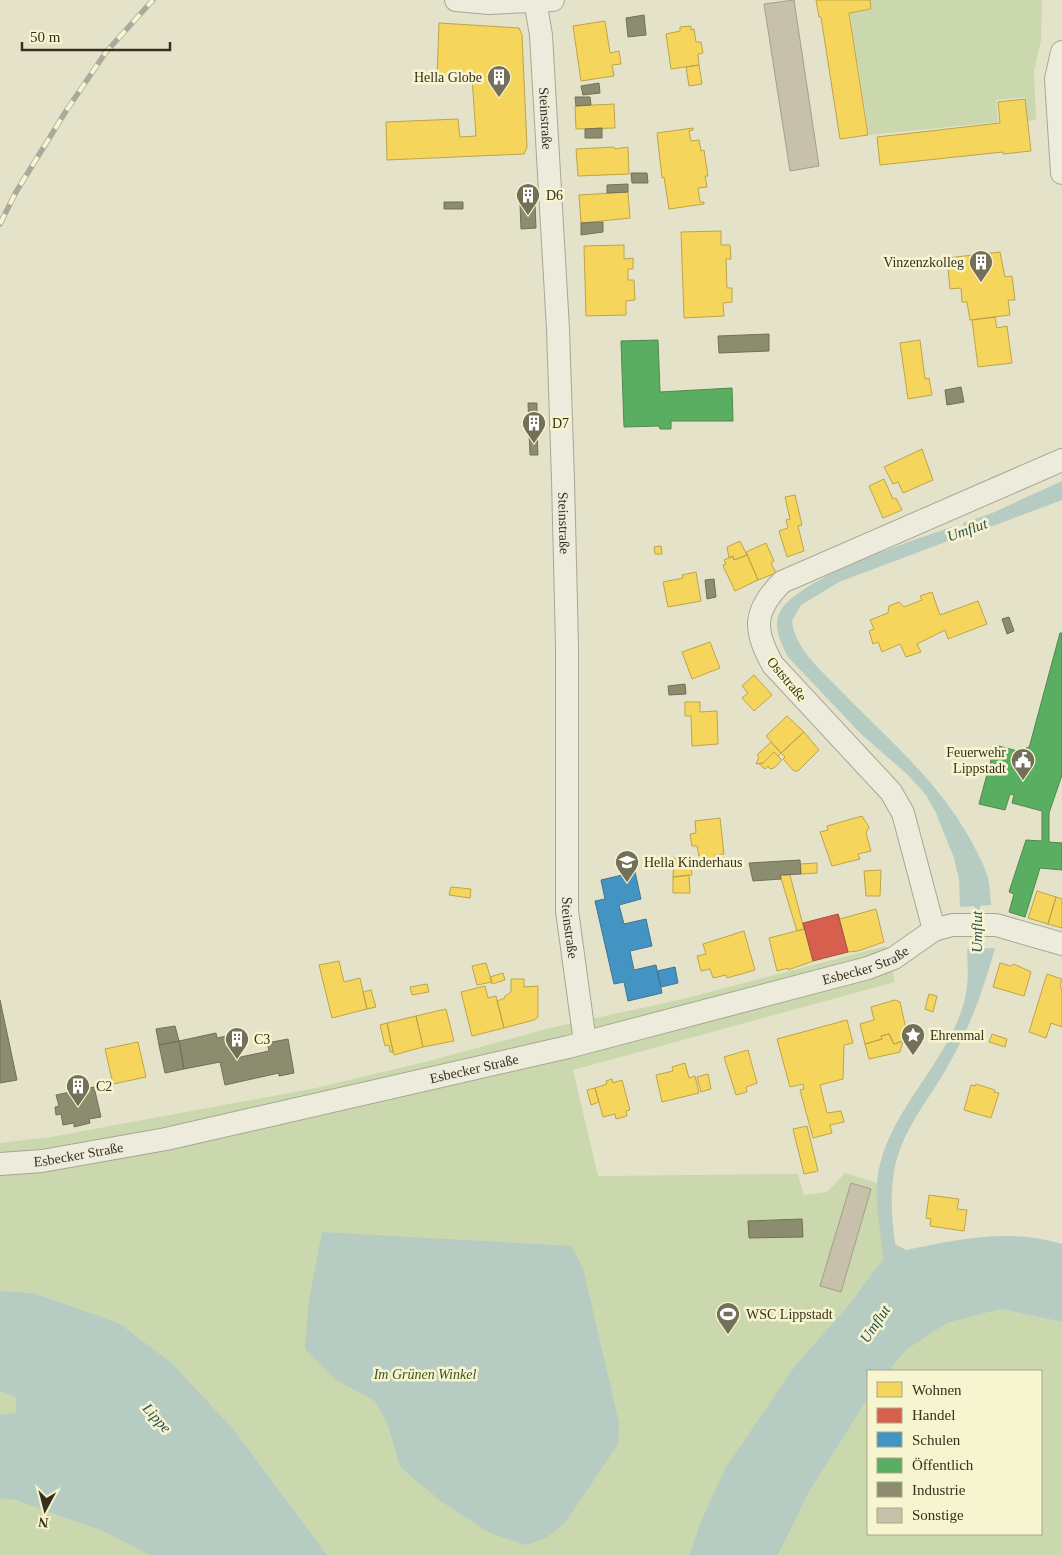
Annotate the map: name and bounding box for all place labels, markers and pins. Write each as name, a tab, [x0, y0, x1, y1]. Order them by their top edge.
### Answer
building icon: Hella Globe	[486, 64, 512, 98]
place label: Hella Globe	[414, 70, 482, 85]
building icon: D6	[515, 182, 541, 216]
place label: D6	[546, 188, 563, 203]
building icon: Vinzenzkolleg	[968, 249, 994, 283]
place label: Vinzenzkolleg	[883, 255, 964, 270]
building icon: D7	[521, 410, 547, 444]
place label: D7	[552, 416, 569, 431]
place label: Feuerwehr Lippstadt	[946, 745, 1006, 776]
public building icon: Feuerwehr Lippstadt	[1010, 747, 1036, 781]
school or university icon: Hella Kinderhaus	[614, 849, 640, 883]
place label: Hella Kinderhaus	[644, 855, 742, 870]
place icon: Ehrenmal	[900, 1022, 926, 1056]
building icon: C3	[224, 1026, 250, 1060]
place label: Ehrenmal	[930, 1028, 985, 1043]
place label: C3	[254, 1032, 270, 1047]
building icon: C2	[65, 1073, 91, 1107]
place label: C2	[96, 1079, 112, 1094]
sports icon: WSC Lippstadt	[715, 1301, 741, 1335]
place label: WSC Lippstadt	[746, 1307, 833, 1322]

